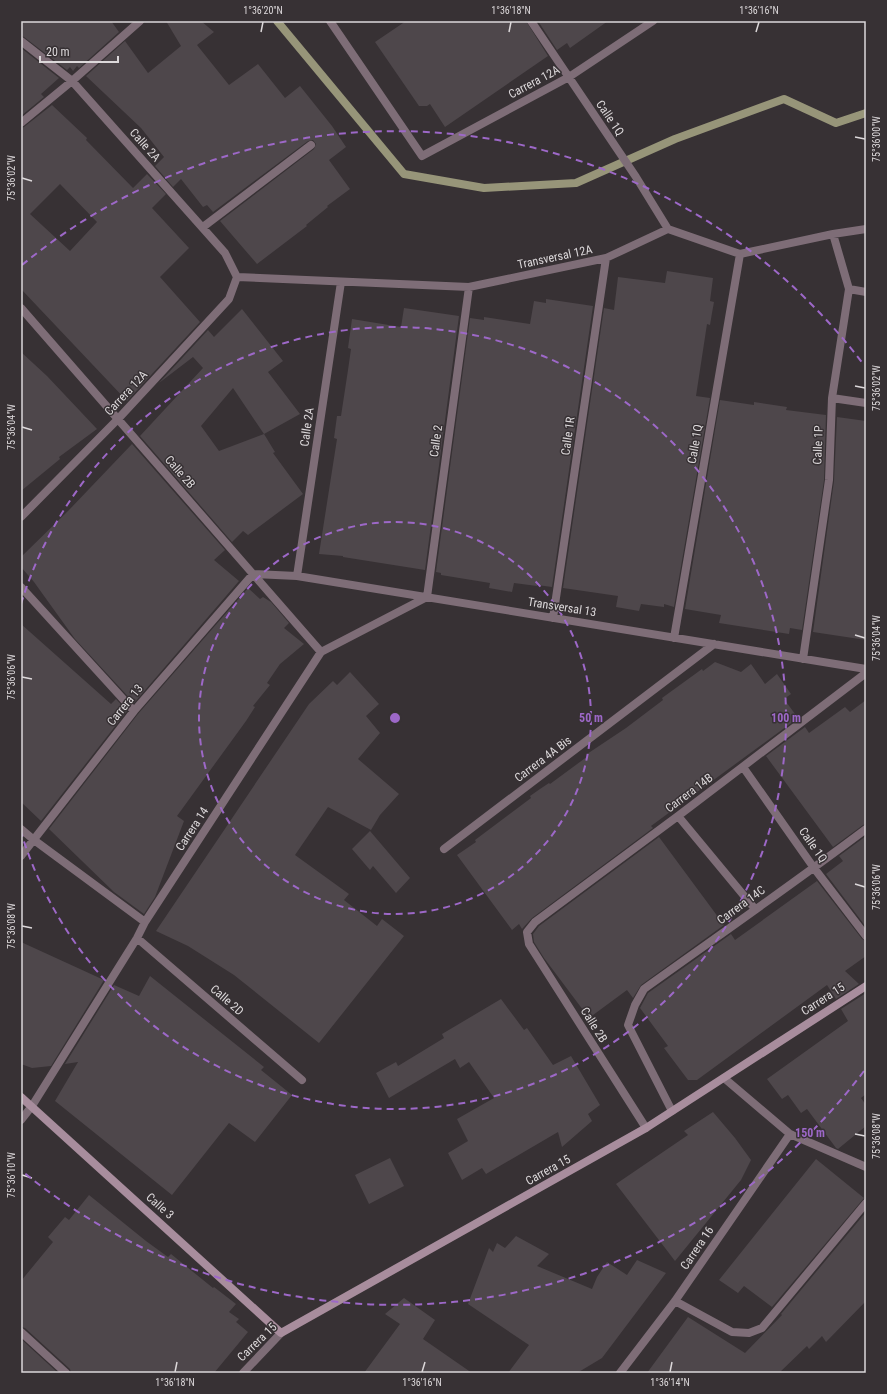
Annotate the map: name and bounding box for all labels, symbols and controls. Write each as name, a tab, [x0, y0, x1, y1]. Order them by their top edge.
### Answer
text: 1°36'20"N	[243, 5, 283, 16]
text: 1°36'18"N	[491, 5, 531, 16]
text: 1°36'16"N	[739, 5, 779, 16]
scale bar	[40, 38, 118, 64]
text: 20 m	[46, 45, 70, 59]
street label: Carrera 12A	[506, 63, 562, 101]
street label: Calle 1Q	[593, 98, 627, 138]
text: 75°36'00"W	[871, 116, 882, 162]
street label: Calle 2A	[127, 126, 163, 164]
text: 75°36'02"W	[6, 155, 17, 201]
street label: Transversal 12A	[516, 242, 594, 272]
text: 75°36'02"W	[871, 365, 882, 411]
street label: Carrera 12A	[102, 368, 150, 418]
text: 75°36'04"W	[6, 404, 17, 450]
street label: Calle 2A	[297, 406, 317, 447]
street label: Calle 1R	[558, 415, 578, 456]
street label: Calle 1Q	[685, 423, 705, 465]
street label: Calle 2	[427, 424, 445, 458]
street label: Calle 1P	[810, 425, 826, 465]
street label: Calle 2B	[162, 453, 198, 491]
street label: Transversal 13	[527, 595, 597, 619]
text: 75°36'04"W	[871, 615, 882, 661]
text: 75°36'06"W	[6, 654, 17, 700]
street label: Carrera 13	[104, 681, 146, 729]
centre of rings	[388, 711, 402, 725]
text: 50 m	[579, 711, 603, 725]
text: 100 m	[771, 711, 801, 725]
street label: Carrera 4A Bis	[512, 733, 574, 785]
street label: Carrera 14B	[663, 771, 715, 815]
street label: Carrera 14	[173, 805, 211, 853]
street label: Calle 1Q	[796, 825, 830, 865]
text: 75°36'06"W	[871, 864, 882, 910]
street label: Carrera 14C	[714, 883, 768, 927]
text: 75°36'08"W	[6, 903, 17, 949]
street label: Carrera 15	[799, 980, 847, 1018]
street label: Calle 2D	[208, 982, 246, 1018]
street label: Calle 2B	[578, 1005, 610, 1045]
text: 75°36'08"W	[871, 1113, 882, 1159]
text: 150 m	[795, 1126, 825, 1140]
text: 75°36'10"W	[6, 1152, 17, 1198]
street label: Carrera 15	[523, 1152, 573, 1188]
street label: Calle 3	[143, 1190, 177, 1222]
street label: Carrera 16	[677, 1224, 717, 1272]
street label: Carrera 15	[234, 1320, 280, 1364]
text: 1°36'18"N	[155, 1377, 195, 1388]
text: 1°36'16"N	[402, 1377, 442, 1388]
text: 1°36'14"N	[650, 1377, 690, 1388]

